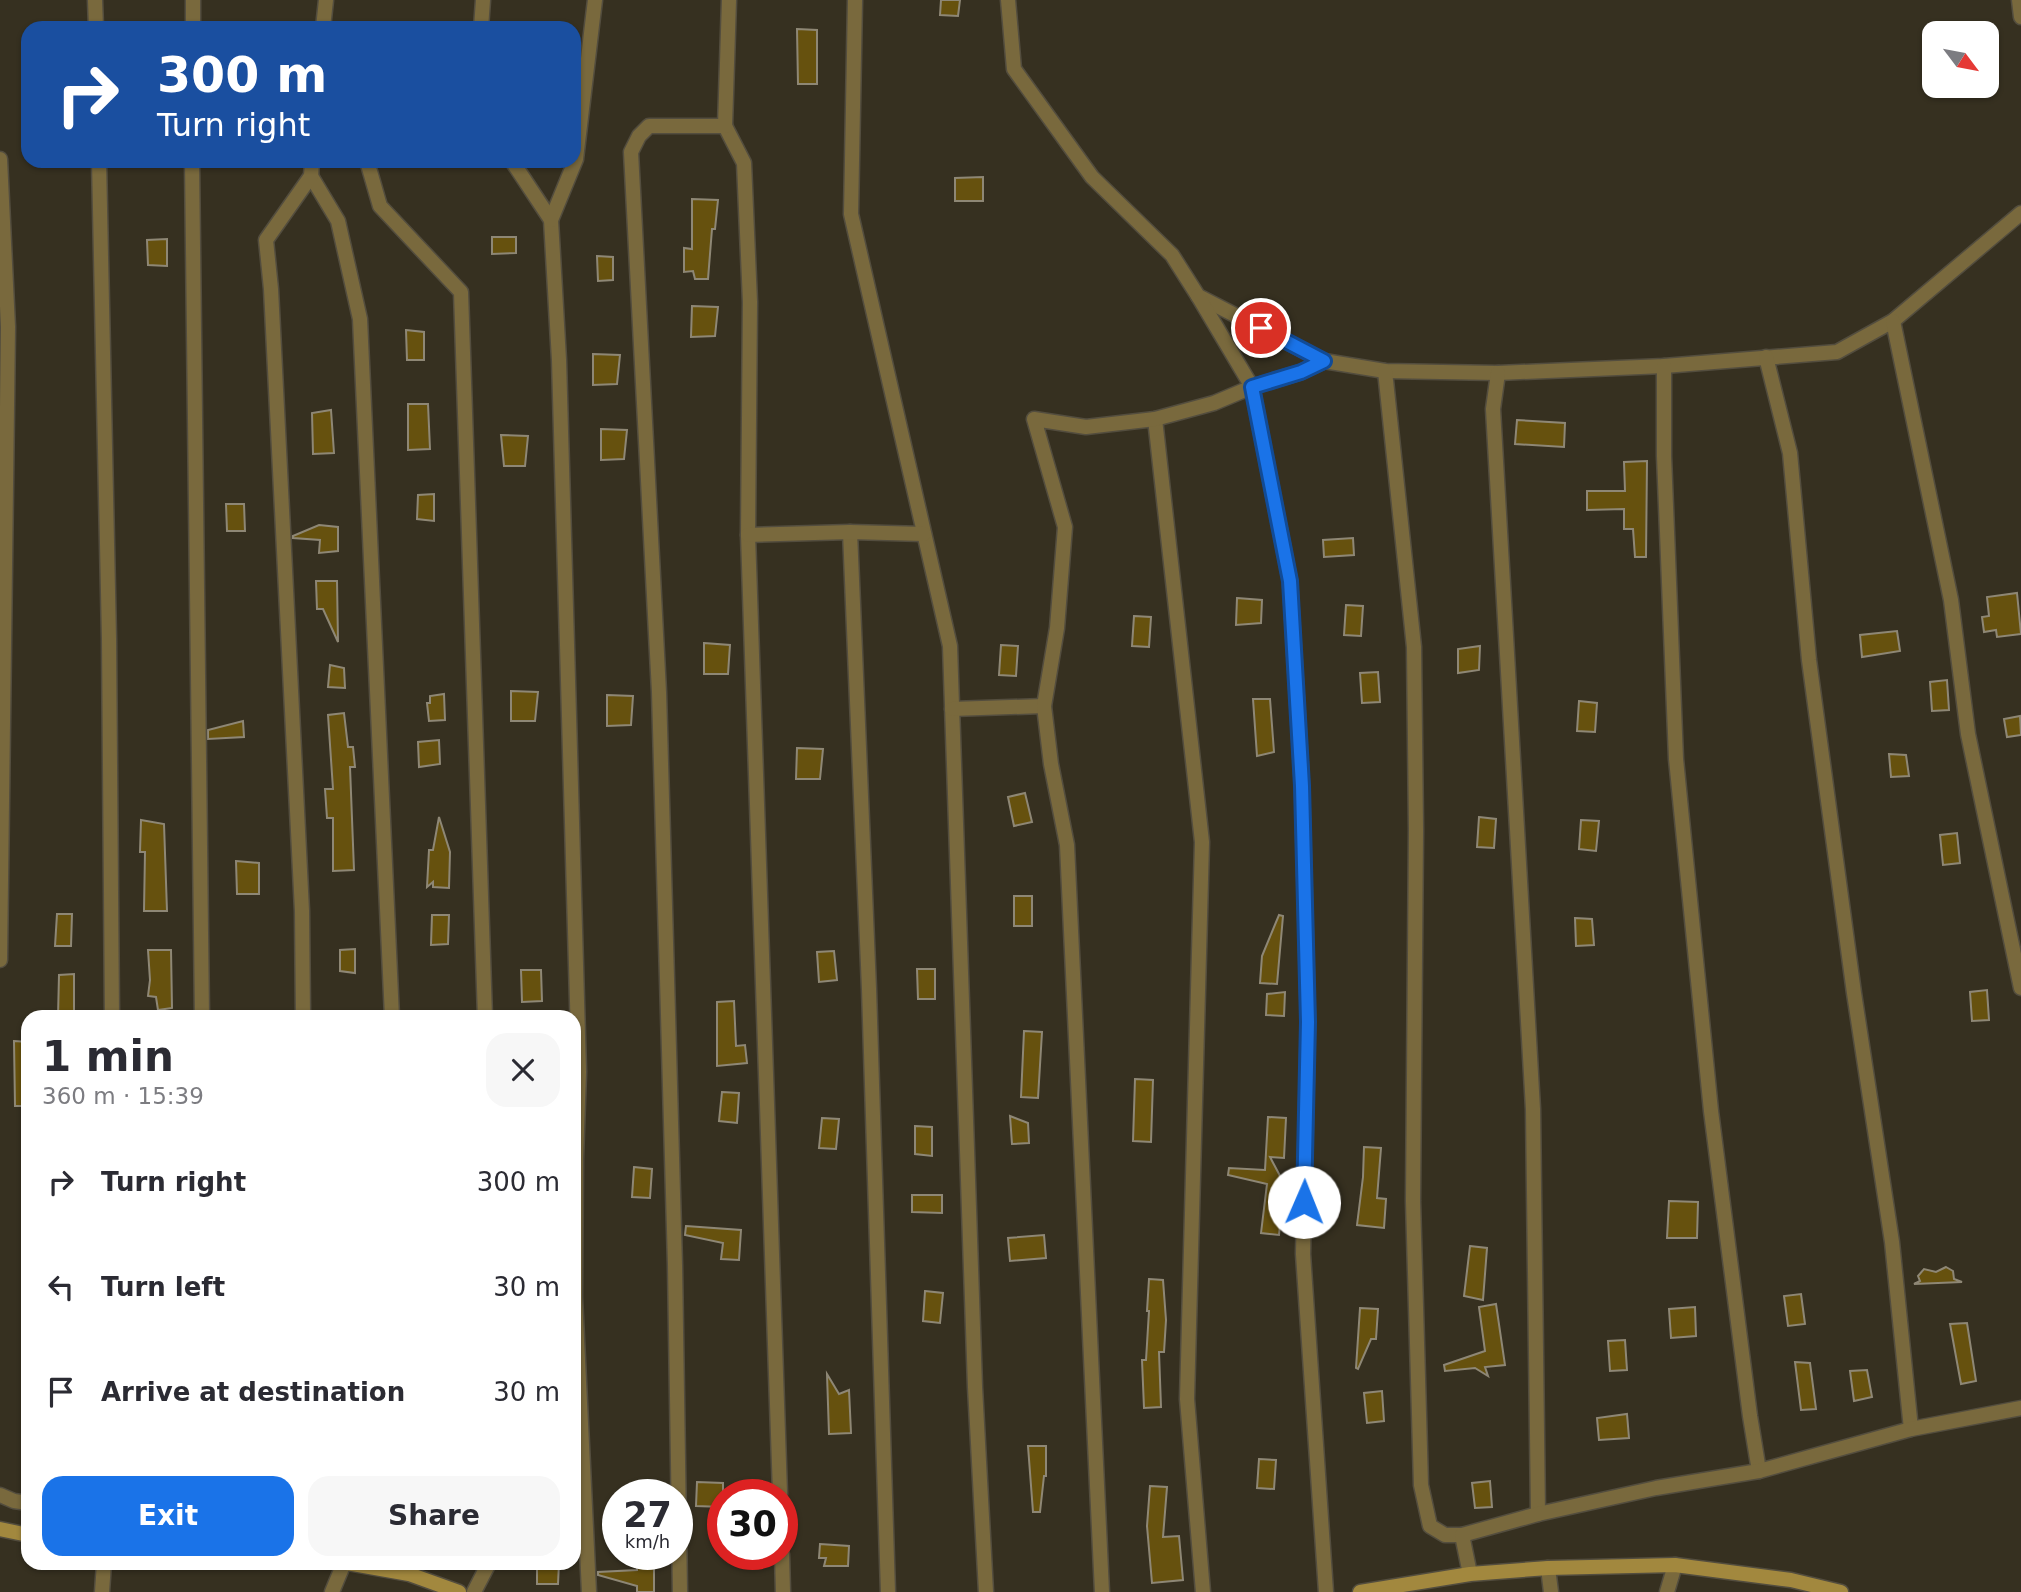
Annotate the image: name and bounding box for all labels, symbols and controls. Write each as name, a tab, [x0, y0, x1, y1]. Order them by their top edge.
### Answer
north arrow	[1922, 21, 1998, 98]
map controls	[1922, 21, 1999, 98]
text: 300 m	[157, 47, 327, 104]
icon: right	[42, 49, 133, 140]
text: Turn right	[157, 106, 310, 144]
pin	[1231, 298, 1291, 358]
icon: arrive	[1242, 309, 1280, 347]
text: 1 min	[42, 1032, 174, 1081]
button: close	[486, 1033, 560, 1107]
text: 360 m · 15:39	[42, 1083, 204, 1109]
icon: right	[42, 1163, 80, 1201]
position arrow	[1267, 1165, 1341, 1239]
text: Turn right	[101, 1167, 246, 1197]
text: 300 m	[477, 1167, 560, 1197]
icon: left	[42, 1268, 80, 1306]
text: Turn left	[101, 1272, 225, 1302]
text: 30 m	[493, 1272, 560, 1302]
icon: arrive	[42, 1373, 80, 1411]
text: Arrive at destination	[101, 1377, 405, 1407]
text: 30 m	[493, 1377, 560, 1407]
button: Exit	[42, 1476, 294, 1556]
button: Share	[308, 1476, 560, 1556]
speed limit sign: 30	[707, 1479, 798, 1570]
text: 27	[623, 1495, 672, 1535]
text: km/h	[625, 1531, 670, 1552]

